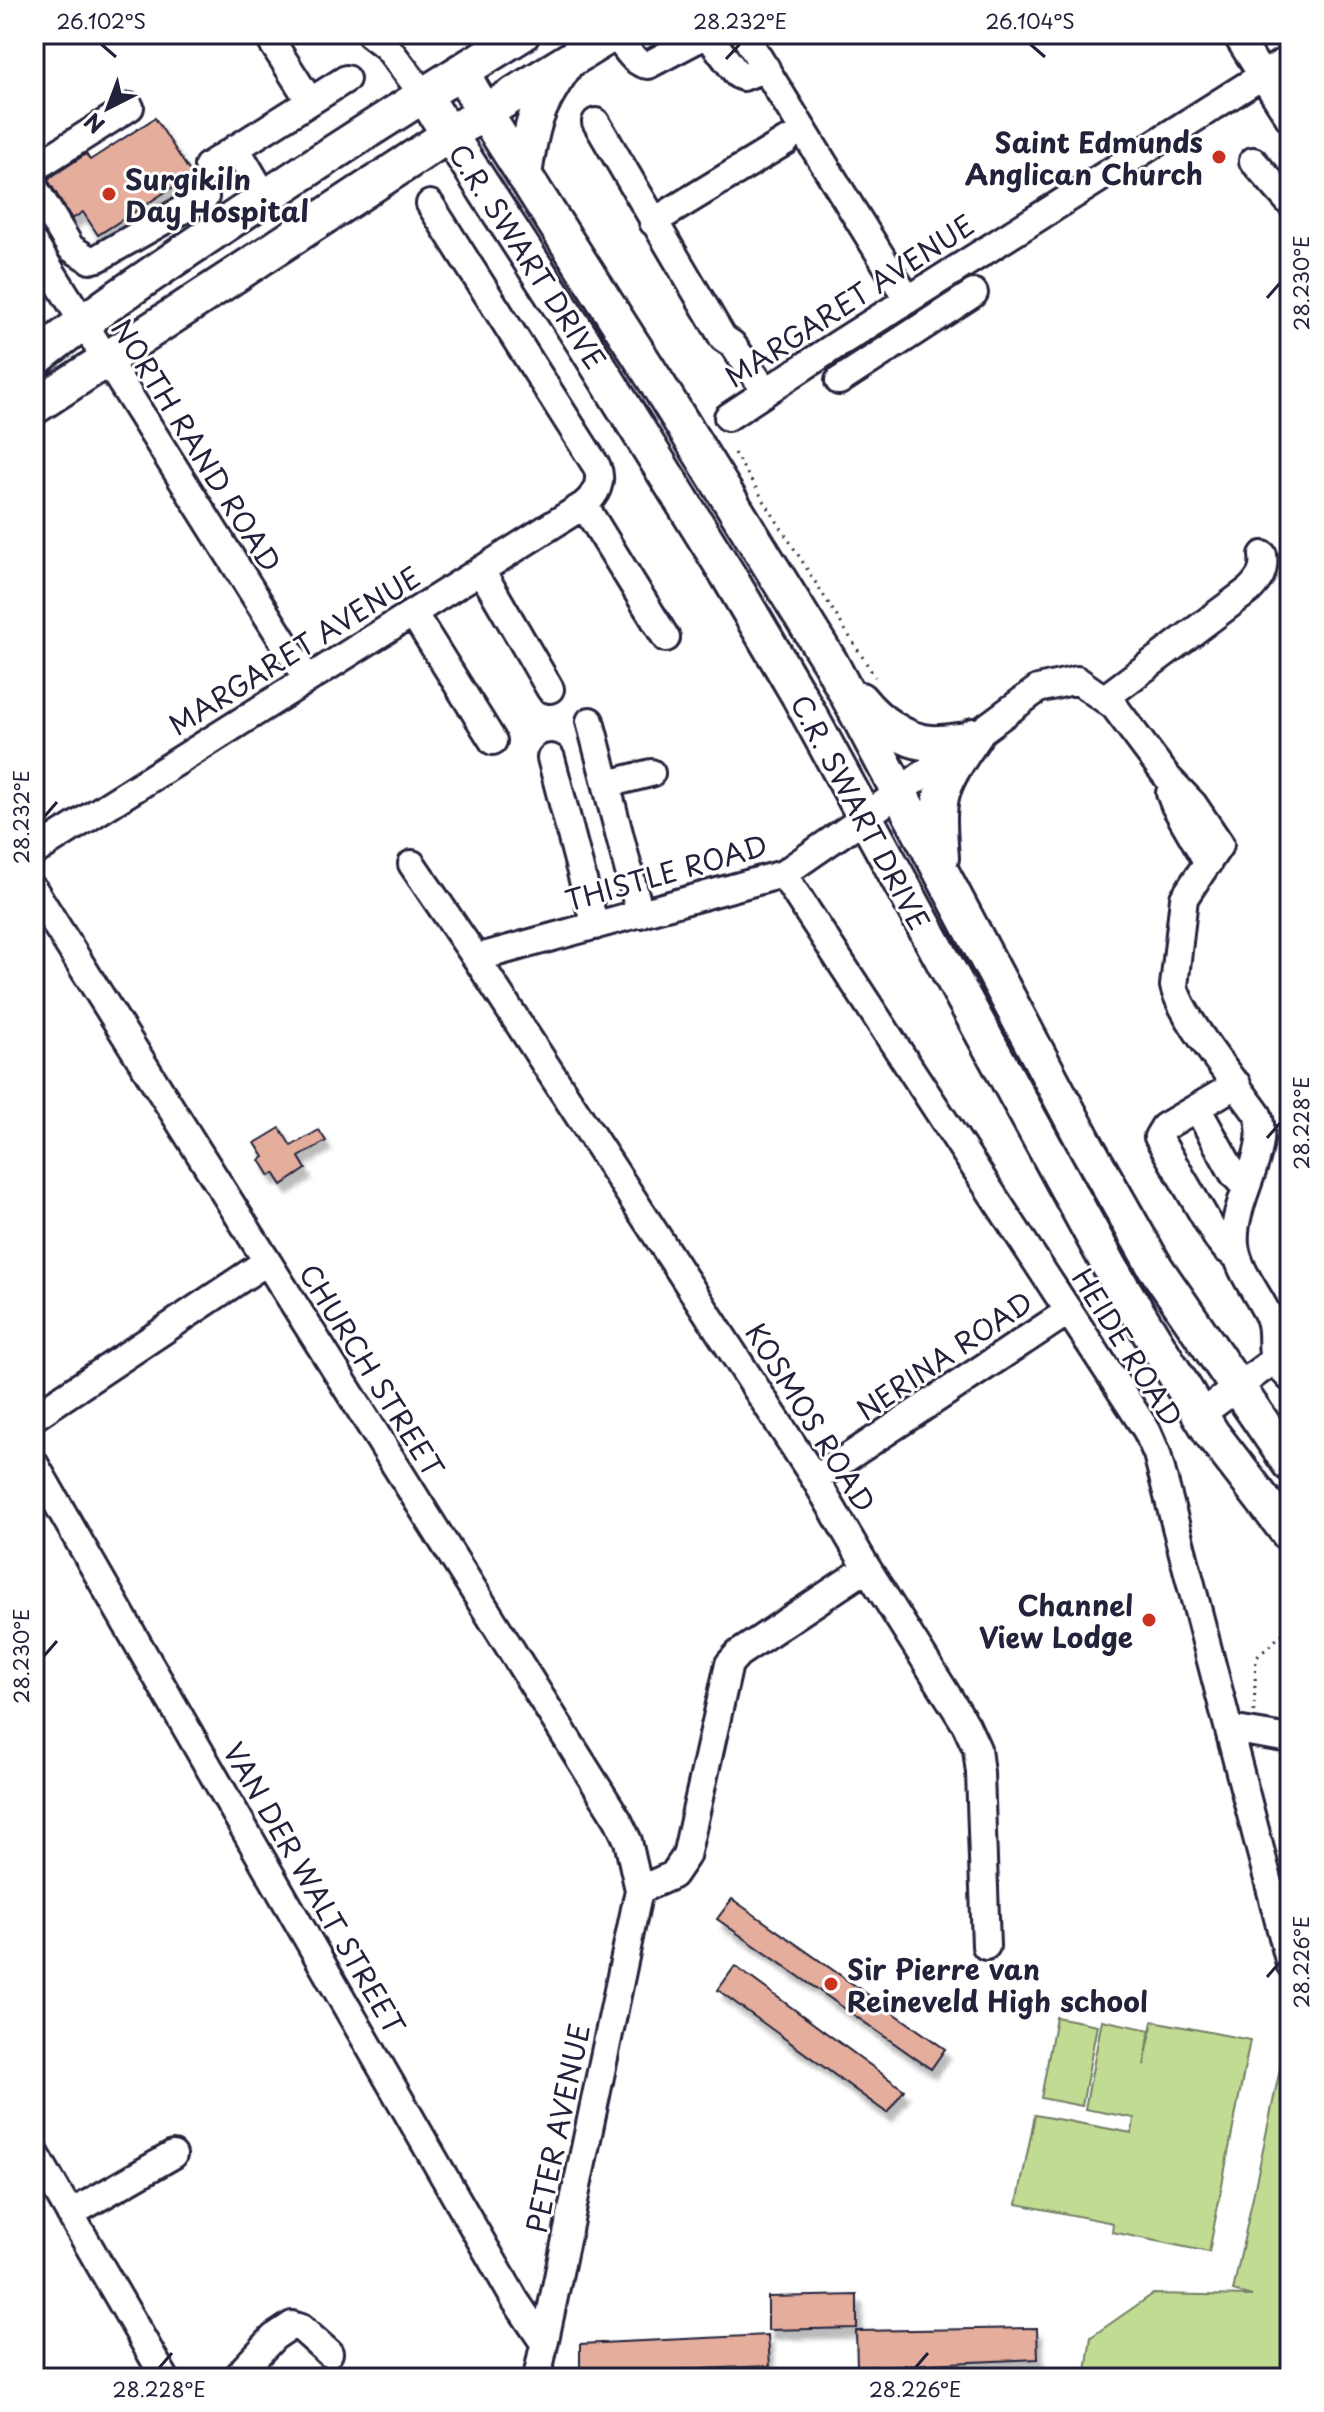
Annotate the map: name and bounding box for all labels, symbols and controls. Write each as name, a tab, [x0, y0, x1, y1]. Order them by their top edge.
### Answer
text: 26.102°S	[56, 6, 146, 36]
text: 28.232°E	[693, 6, 787, 36]
text: 26.104°S	[985, 6, 1075, 36]
north arrow	[68, 68, 148, 148]
text: N	[76, 106, 111, 142]
place label: Saint Edmunds Anglican Church	[965, 120, 1203, 195]
street label: C.R. SWART DRIVE	[439, 135, 617, 377]
marker: Saint Edmunds Anglican Church	[1210, 148, 1228, 166]
place label: Surgikiln Day Hospital	[125, 157, 309, 232]
marker: Surgikiln Day Hospital	[100, 185, 118, 203]
street label: MARGARET AVENUE	[716, 203, 982, 397]
text: 28.230°E	[1286, 235, 1316, 331]
street label: NORTH RAND ROAD	[102, 310, 292, 580]
street label: MARGARET AVENUE	[160, 555, 428, 745]
street label: C.R. SWART DRIVE	[781, 686, 941, 938]
text: 28.232°E	[6, 770, 36, 864]
street label: THISTLE ROAD	[560, 823, 772, 921]
text: 28.228°E	[1286, 1076, 1316, 1170]
street label: CHURCH STREET	[289, 1255, 456, 1486]
street label: HEIDE ROAD	[1062, 1259, 1194, 1435]
street label: NERINA ROAD	[847, 1280, 1041, 1430]
street label: KOSMOS ROAD	[735, 1314, 887, 1520]
place label: Channel View Lodge	[979, 1583, 1133, 1658]
text: 28.230°E	[6, 1608, 36, 1704]
marker: Channel View Lodge	[1140, 1611, 1158, 1629]
street label: VAN DER WALT STREET	[214, 1734, 417, 2043]
text: 28.226°E	[1286, 1916, 1316, 2008]
place label: Sir Pierre van Reineveld High school	[847, 1947, 1148, 2022]
marker: Sir Pierre van Reineveld High school	[822, 1975, 840, 1993]
street label: PETER AVENUE	[514, 2019, 600, 2237]
text: 28.228°E	[112, 2374, 206, 2404]
text: 28.226°E	[869, 2374, 961, 2404]

